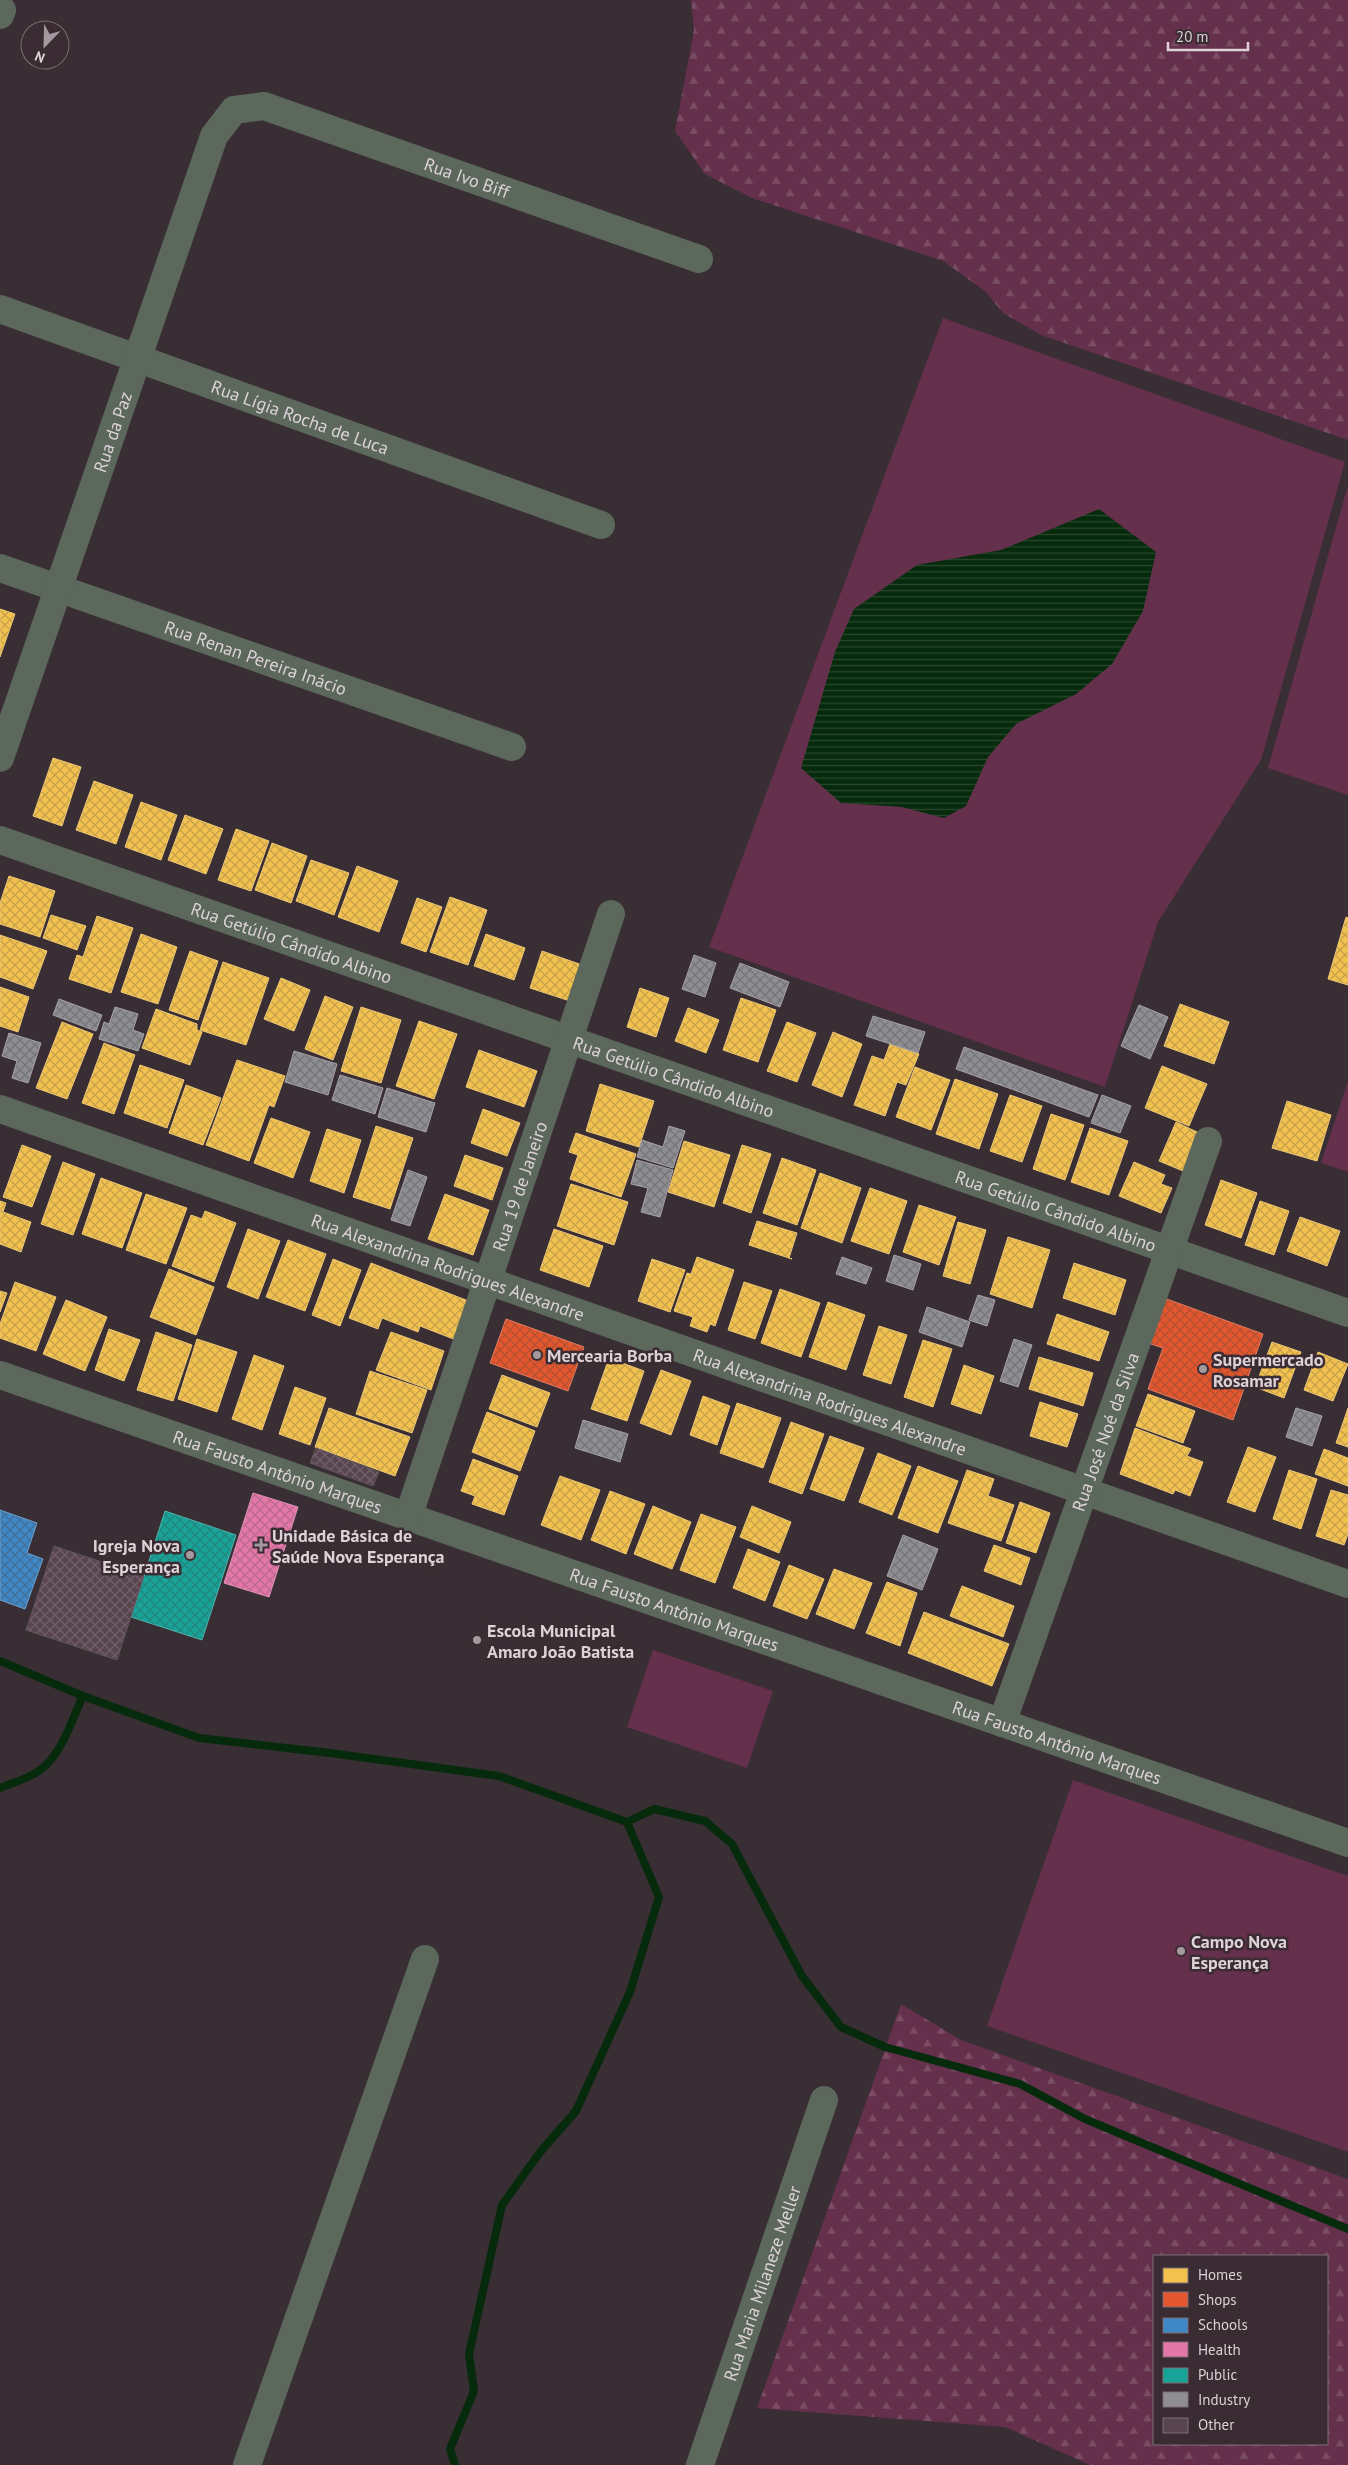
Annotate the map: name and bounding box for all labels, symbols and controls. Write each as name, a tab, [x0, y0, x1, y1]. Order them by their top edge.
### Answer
north arrow	[20, 20, 70, 70]
scale bar	[1168, 20, 1248, 52]
text: 20 m	[1176, 27, 1209, 46]
text: N	[32, 47, 48, 67]
street label: Rua Ivo Biff	[421, 152, 514, 203]
street label: Rua Lígia Rocha de Luca	[208, 374, 392, 459]
street label: Rua da Paz	[88, 388, 137, 475]
street label: Rua Renan Pereira Inácio	[162, 615, 350, 700]
street label: Rua Getúlio Cândido Albino	[188, 896, 395, 988]
street label: Rua Getúlio Cândido Albino	[570, 1031, 777, 1122]
street label: Rua 19 de Janeiro	[487, 1118, 552, 1254]
street label: Rua Getúlio Cândido Albino	[952, 1165, 1160, 1256]
street label: Rua Alexandrina Rodrigues Alexandre	[308, 1208, 588, 1326]
street label: Rua Alexandrina Rodrigues Alexandre	[690, 1343, 970, 1460]
place label: Mercearia Borba	[547, 1344, 672, 1367]
place label: Supermercado Rosamar	[1213, 1348, 1324, 1392]
marker: Mercearia Borba	[531, 1349, 543, 1361]
street label: Rua José Noé da Silva	[1066, 1349, 1144, 1514]
marker: Supermercado Rosamar	[1197, 1363, 1209, 1375]
street label: Rua Fausto Antônio Marques	[170, 1425, 385, 1518]
place label: Unidade Básica de Saúde Nova Esperança	[272, 1524, 445, 1568]
place label: Igreja Nova Esperança	[93, 1534, 180, 1578]
marker: Unidade Básica de Saúde Nova Esperança	[254, 1538, 268, 1552]
marker: Igreja Nova Esperança	[184, 1549, 196, 1561]
street label: Rua Fausto Antônio Marques	[567, 1562, 782, 1656]
place label: Escola Municipal Amaro João Batista	[487, 1619, 634, 1663]
marker: Escola Municipal Amaro João Batista	[471, 1634, 483, 1646]
street label: Rua Fausto Antônio Marques	[949, 1695, 1165, 1789]
place label: Campo Nova Esperança	[1191, 1930, 1287, 1974]
marker: Campo Nova Esperança	[1175, 1945, 1187, 1957]
street label: Rua Maria Milaneze Meller	[718, 2182, 806, 2384]
legend	[1153, 2255, 1328, 2445]
text: Homes	[1198, 2265, 1242, 2284]
text: Shops	[1198, 2290, 1237, 2309]
text: Schools	[1198, 2315, 1248, 2334]
text: Health	[1198, 2340, 1241, 2359]
text: Public	[1198, 2365, 1237, 2384]
text: Industry	[1198, 2390, 1250, 2409]
text: Other	[1198, 2415, 1234, 2434]

